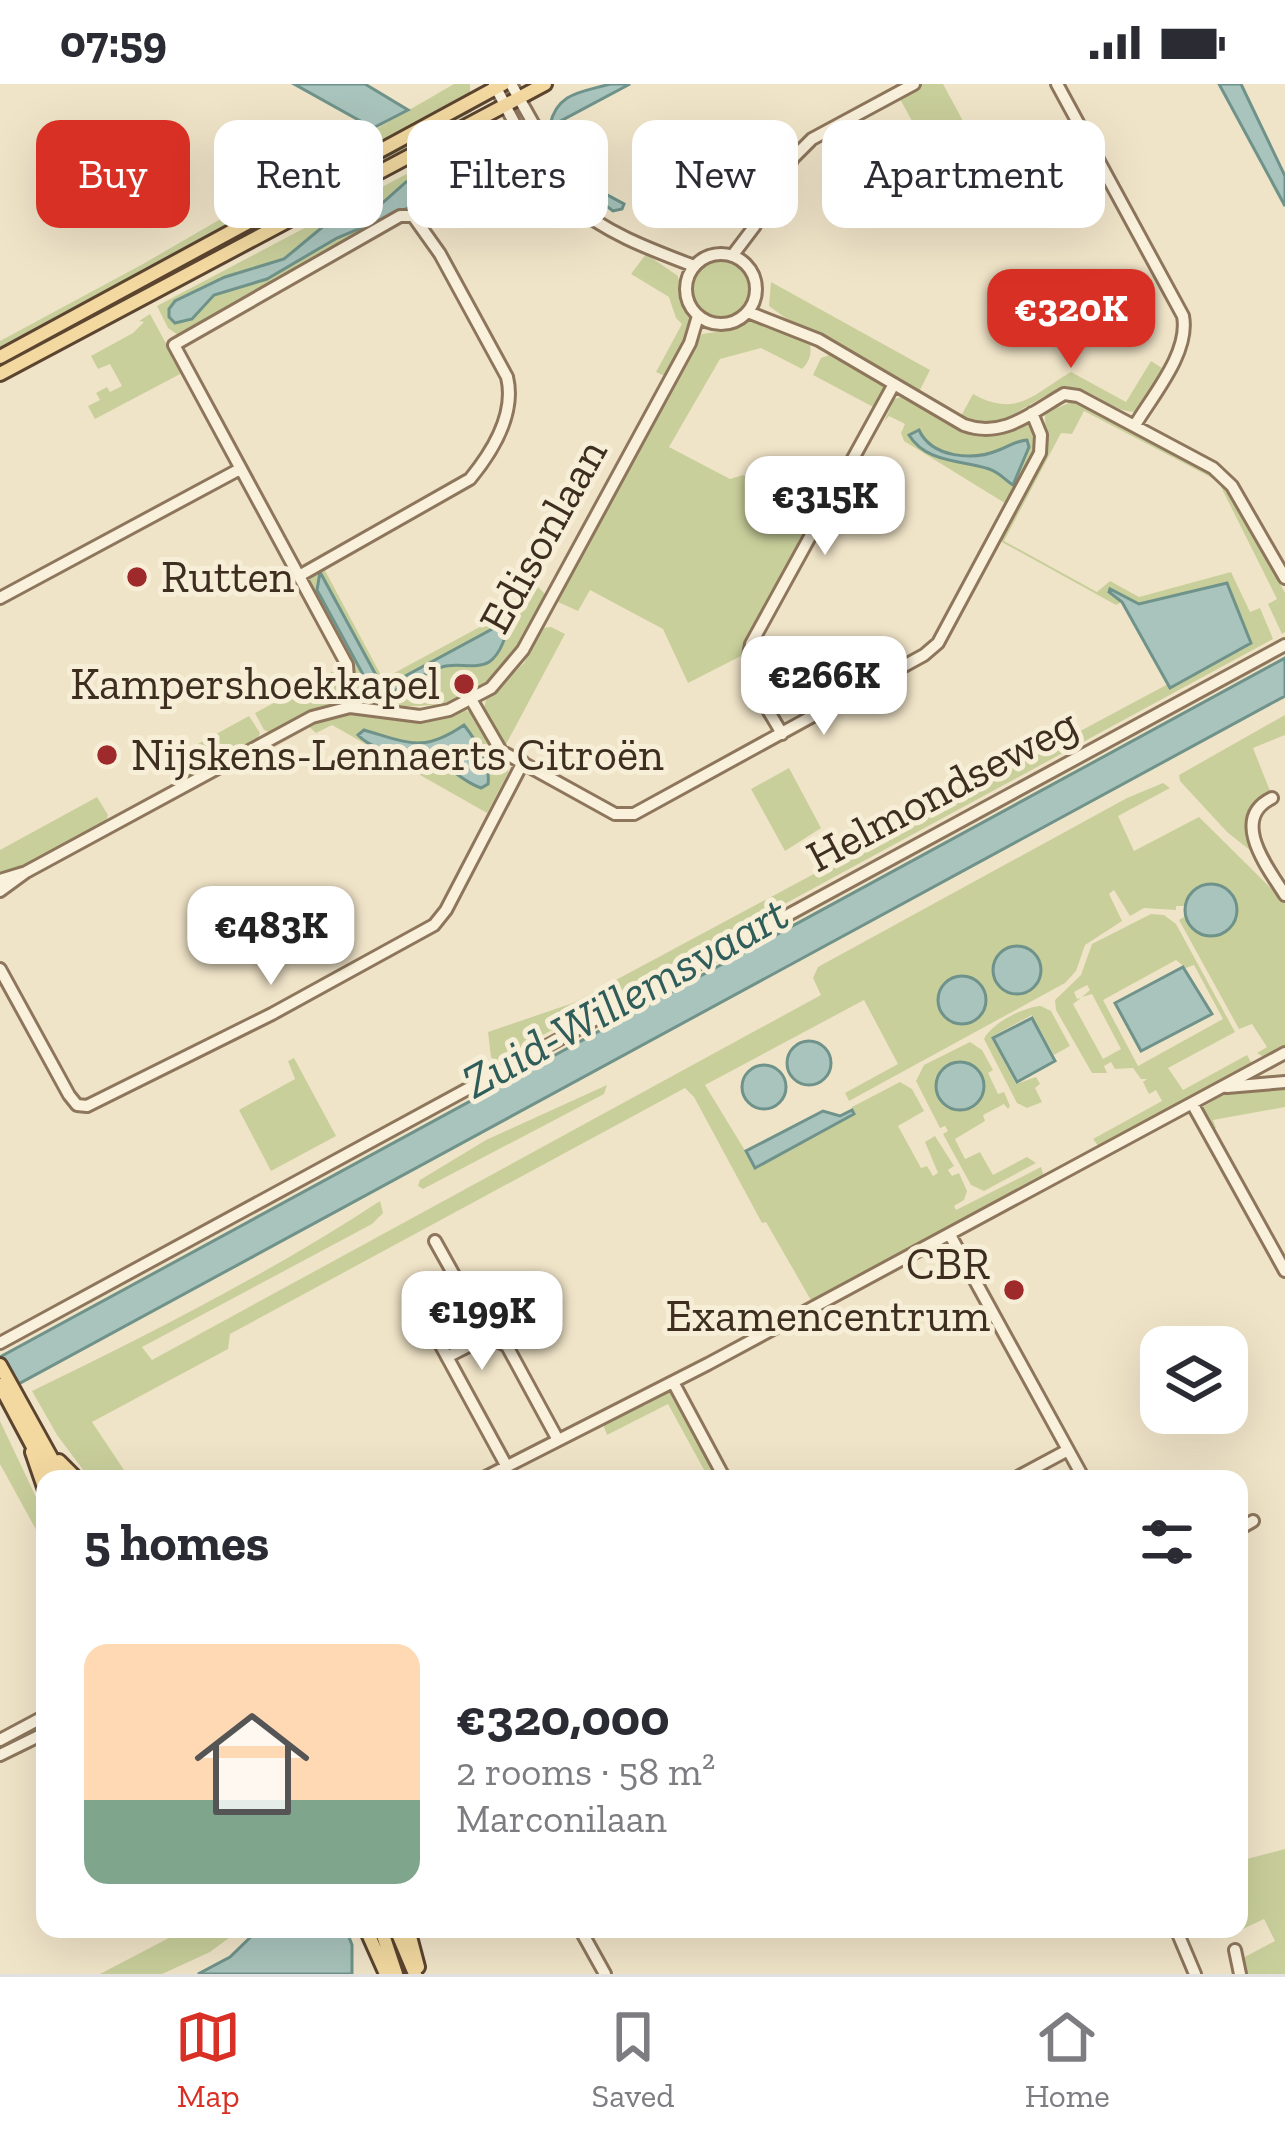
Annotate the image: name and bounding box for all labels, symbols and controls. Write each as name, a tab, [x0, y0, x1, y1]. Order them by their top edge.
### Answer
text: 07:59	[60, 15, 167, 69]
chip: Buy	[36, 120, 190, 228]
chip: Rent	[214, 120, 383, 228]
chip: Filters	[407, 120, 608, 228]
chip: New	[632, 120, 798, 228]
chip: Apartment	[822, 120, 1105, 228]
pin: €320K	[987, 269, 1155, 371]
text: €320K	[1014, 284, 1128, 331]
street label: Edisonlaan	[468, 429, 618, 642]
pin: €315K	[741, 456, 909, 558]
text: €315K	[772, 471, 878, 518]
place label: Rutten	[161, 550, 295, 604]
marker: Rutten	[124, 564, 150, 590]
pin: €266K	[740, 636, 908, 738]
text: €266K	[768, 651, 880, 698]
place label: Kampershoekkapel	[70, 657, 440, 711]
marker: Kampershoekkapel	[451, 671, 477, 697]
street label: Helmondseweg	[797, 696, 1087, 884]
place label: Nijskens-Lennaerts Citroën	[131, 728, 664, 782]
marker: Nijskens-Lennaerts Citroën	[94, 742, 120, 768]
water label: Zuid-Willemsvaart	[453, 884, 797, 1110]
pin: €483K	[187, 886, 355, 988]
text: €483K	[214, 901, 328, 948]
place label: CBR Examencentrum	[666, 1237, 990, 1343]
pin: €199K	[398, 1271, 566, 1373]
marker: CBR Examencentrum	[1001, 1277, 1027, 1303]
text: €199K	[429, 1286, 535, 1333]
map controls	[1140, 1326, 1248, 1434]
button: layers	[1140, 1326, 1248, 1434]
icon: filters	[1134, 1509, 1200, 1575]
text: 5 homes	[84, 1512, 269, 1573]
text: €320,000	[456, 1687, 670, 1748]
icon: home	[180, 1692, 324, 1836]
text: 2 rooms · 58 m²	[456, 1748, 715, 1795]
text: Marconilaan	[456, 1795, 667, 1842]
tab: Map	[175, 2004, 241, 2115]
tab: Saved	[592, 2004, 674, 2115]
tab: Home	[1025, 2004, 1110, 2115]

